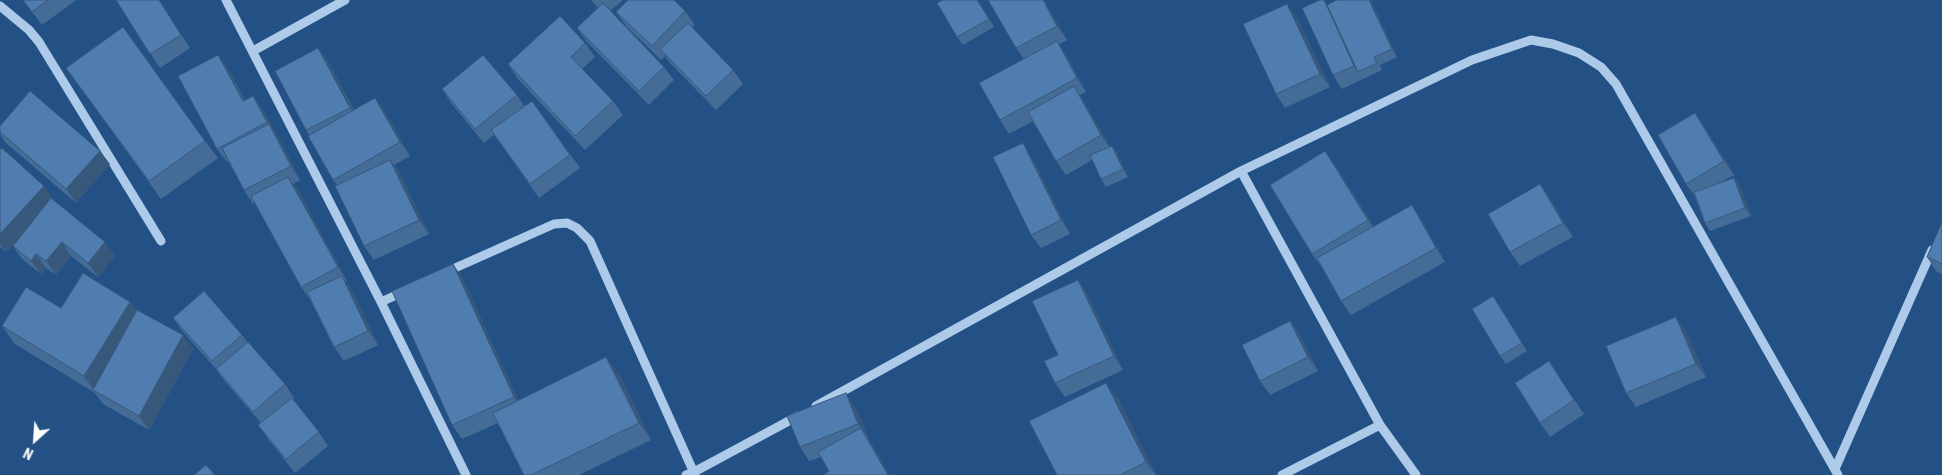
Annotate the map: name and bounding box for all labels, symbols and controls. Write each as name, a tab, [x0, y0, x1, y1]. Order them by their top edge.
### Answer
north arrow	[10, 415, 60, 465]
text: N	[21, 444, 36, 463]

